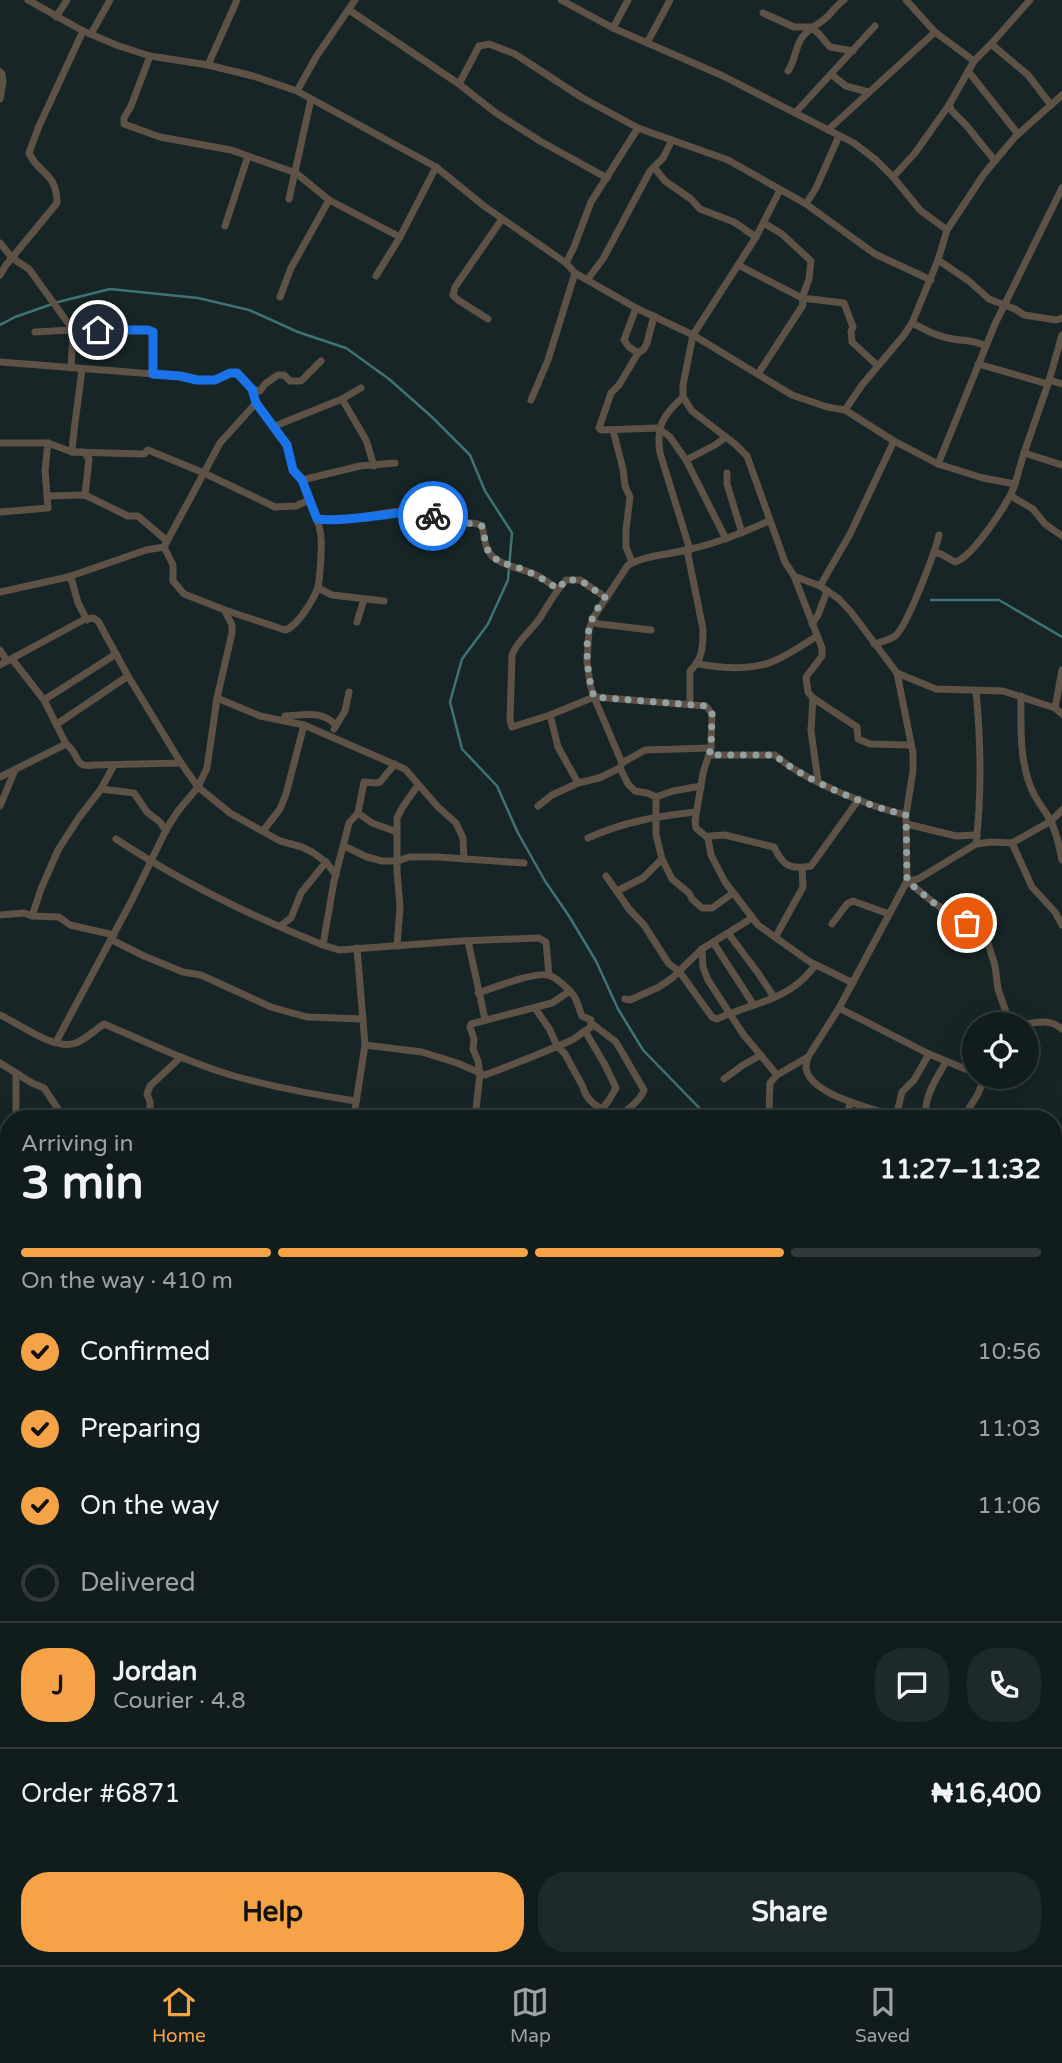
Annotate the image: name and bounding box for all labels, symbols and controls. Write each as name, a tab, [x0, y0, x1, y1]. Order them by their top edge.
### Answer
pin	[68, 300, 128, 360]
icon: home	[79, 311, 117, 349]
courier	[398, 481, 468, 551]
icon: bike	[414, 497, 452, 535]
pin	[937, 893, 997, 953]
icon: bag	[948, 904, 986, 942]
map controls	[962, 1012, 1039, 1089]
button: locate	[962, 1012, 1039, 1089]
text: Arriving in	[21, 1130, 134, 1158]
text: 11:27–11:32	[880, 1154, 1041, 1185]
text: 3 min	[21, 1156, 144, 1211]
text: On the way · 410 m	[21, 1267, 233, 1295]
icon: check	[21, 1333, 59, 1371]
text: Confirmed	[80, 1336, 210, 1367]
text: 10:56	[977, 1338, 1041, 1366]
icon: check	[21, 1410, 59, 1448]
text: Preparing	[80, 1413, 201, 1444]
text: 11:03	[977, 1415, 1041, 1443]
icon: check	[21, 1487, 59, 1525]
text: On the way	[80, 1490, 220, 1521]
text: 11:06	[977, 1492, 1041, 1520]
text: Delivered	[80, 1567, 196, 1598]
button: chat	[875, 1648, 949, 1722]
button: phone	[967, 1648, 1041, 1722]
text: Jordan	[113, 1656, 197, 1687]
text: J	[52, 1670, 64, 1701]
text: Courier · 4.8	[113, 1687, 246, 1715]
text: Order #6871	[21, 1778, 181, 1809]
text: ₦16,400	[931, 1778, 1041, 1809]
button: Help	[21, 1872, 524, 1952]
button: Share	[538, 1872, 1041, 1952]
tab: Home	[152, 1983, 206, 2047]
tab: Map	[510, 1983, 551, 2047]
tab: Saved	[855, 1983, 910, 2047]

